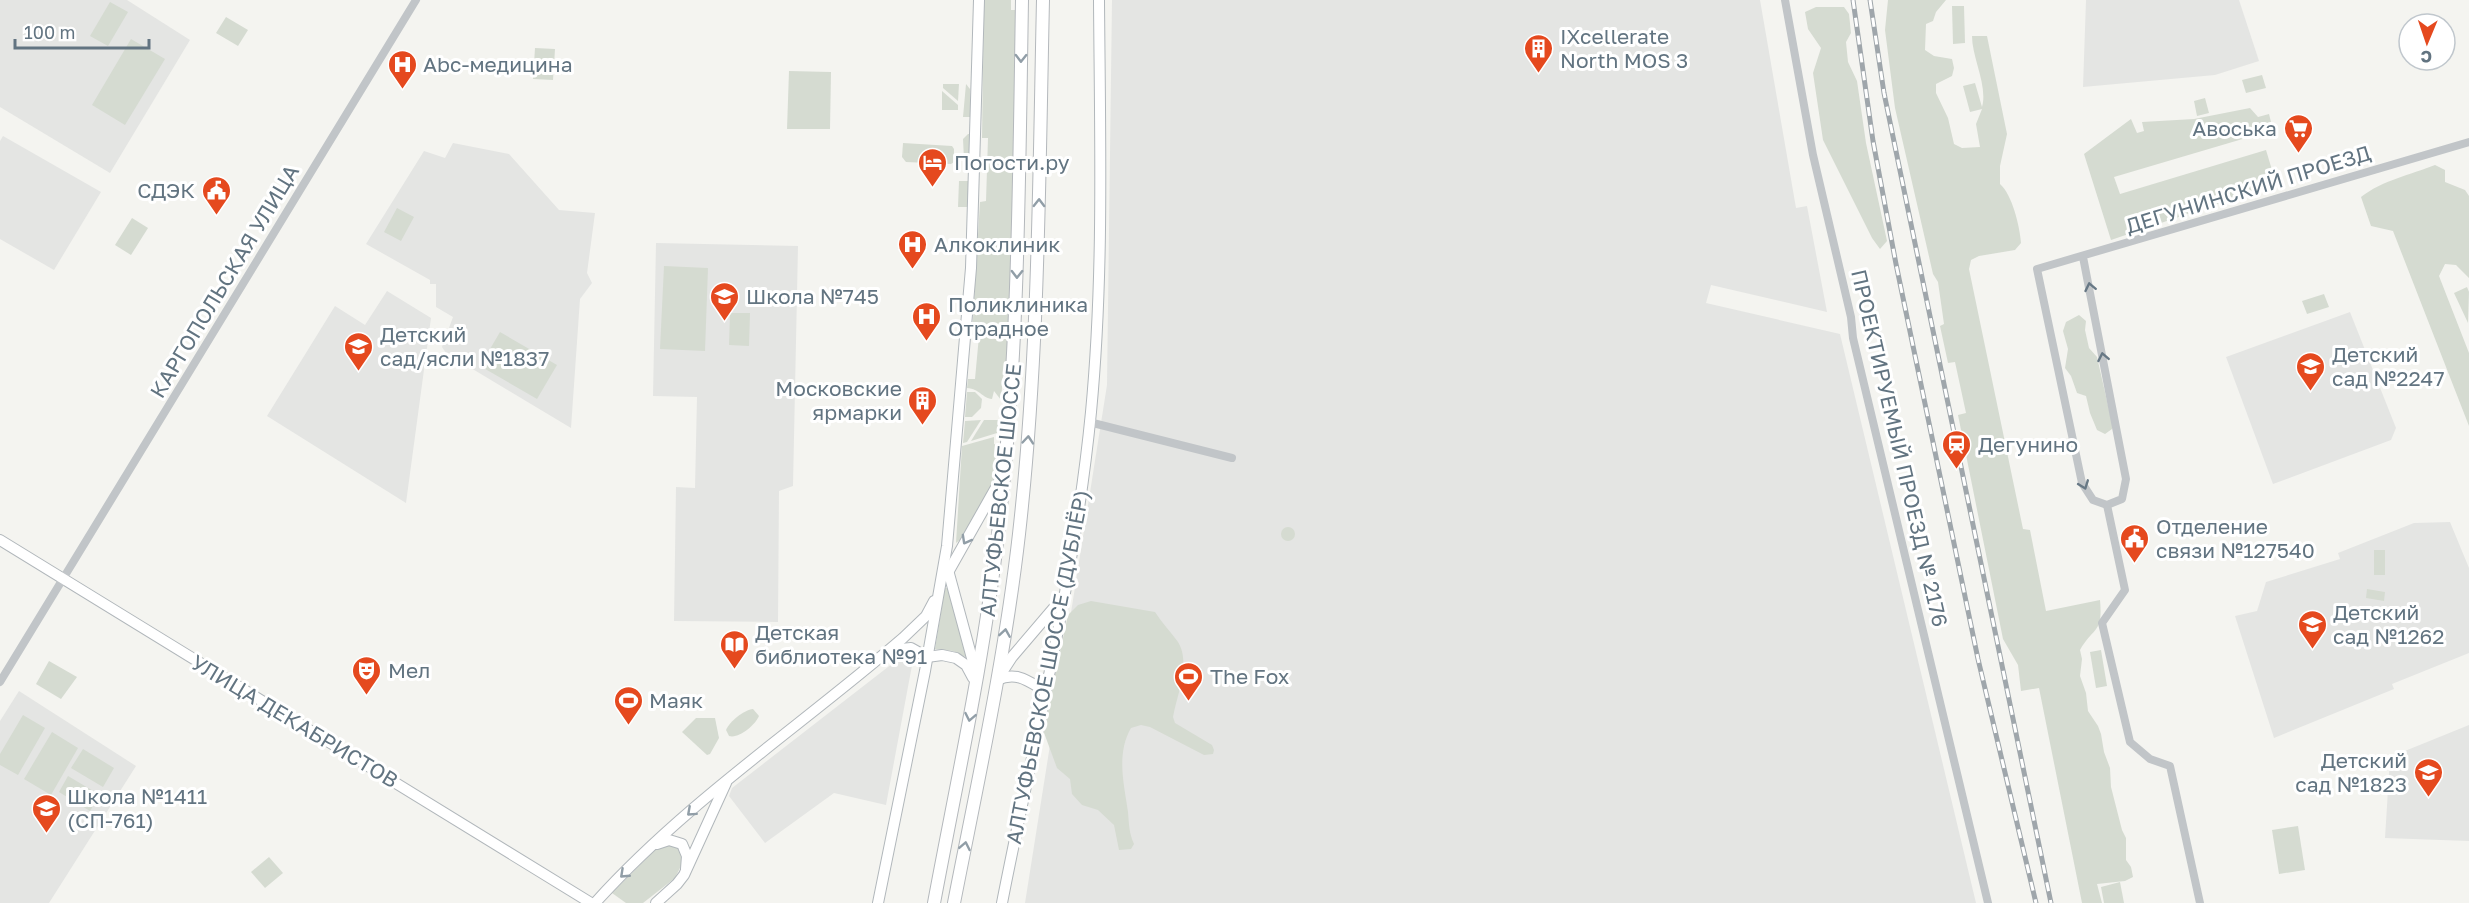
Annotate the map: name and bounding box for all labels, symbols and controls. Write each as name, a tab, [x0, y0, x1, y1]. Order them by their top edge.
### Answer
scale bar	[15, 12, 148, 50]
north arrow	[2397, 12, 2457, 72]
text: 100 m	[24, 21, 75, 43]
place label: IXcellerate North MOS 3	[1560, 23, 1688, 73]
building icon: IXcellerate North MOS 3	[1523, 32, 1555, 74]
text: С	[2420, 47, 2433, 67]
hospital icon: Abc-медицина	[386, 48, 418, 90]
place label: Abc-медицина	[423, 51, 573, 77]
one-way arrow	[1015, 54, 1027, 63]
supermarket icon: Авоська	[2282, 112, 2314, 154]
place label: Авоська	[2192, 115, 2277, 141]
street label: ДЕГУНИНСКИЙ ПРОЕЗД	[2122, 139, 2374, 239]
hotel icon: Погости.ру	[917, 146, 949, 188]
place label: Погости.ру	[954, 149, 1070, 175]
street label: КАРГОПОЛЬСКАЯ УЛИЦА	[144, 160, 304, 402]
public building icon: СДЭК	[200, 174, 232, 216]
place label: СДЭК	[137, 177, 195, 203]
one-way arrow	[1033, 198, 1045, 207]
hospital icon: Алкоклиник	[897, 228, 929, 270]
place label: Алкоклиник	[934, 231, 1060, 257]
street label: ПРОЕКТИРУЕМЫЙ ПРОЕЗД № 2176	[1846, 267, 1954, 629]
one-way arrow	[1011, 270, 1023, 279]
school or university icon: Школа №745	[709, 280, 741, 322]
one-way arrow	[2084, 282, 2097, 292]
place label: Школа №745	[746, 283, 879, 309]
place label: Поликлиника Отрадное	[948, 291, 1088, 341]
hospital icon: Поликлиника Отрадное	[911, 300, 943, 342]
place label: Детский сад/ясли №1837	[380, 321, 549, 371]
school or university icon: Детский сад/ясли №1837	[343, 330, 375, 372]
place label: Детский сад №2247	[2332, 341, 2445, 391]
school or university icon: Детский сад №2247	[2295, 350, 2327, 392]
one-way arrow	[2097, 352, 2110, 362]
street label: АЛТУФЬЕВСКОЕ ШОССЕ	[974, 362, 1026, 618]
place label: Московские ярмарки	[775, 375, 902, 425]
building icon: Московские ярмарки	[907, 384, 939, 426]
station icon: Дегунино	[1941, 428, 1973, 470]
place label: Дегунино	[1978, 431, 2078, 457]
one-way arrow	[1021, 435, 1034, 444]
one-way arrow	[2077, 479, 2089, 490]
street label: АЛТУФЬЕВСКОЕ ШОССЕ (ДУБЛЁР)	[1000, 488, 1094, 846]
place label: Отделение связи №127540	[2156, 513, 2315, 563]
public building icon: Отделение связи №127540	[2119, 522, 2151, 564]
one-way arrow	[962, 534, 973, 545]
place label: Детский сад №1262	[2333, 599, 2445, 649]
school or university icon: Детский сад №1262	[2296, 608, 2328, 650]
place label: Детская библиотека №91	[755, 619, 927, 669]
library icon: Детская библиотека №91	[718, 628, 750, 670]
one-way arrow	[998, 629, 1010, 638]
street label: УЛИЦА ДЕКАБРИСТОВ	[187, 649, 403, 793]
theatre icon: Мел	[351, 654, 383, 696]
place label: Мел	[388, 657, 430, 683]
sports icon: The Fox	[1173, 660, 1205, 702]
place label: The Fox	[1210, 663, 1290, 689]
sports icon: Маяк	[612, 684, 644, 726]
place label: Маяк	[649, 687, 703, 713]
one-way arrow	[964, 712, 977, 722]
place label: Детский сад №1823	[2295, 747, 2407, 797]
school or university icon: Детский сад №1823	[2412, 756, 2444, 798]
place label: Школа №1411 (СП-761)	[67, 783, 207, 833]
school or university icon: Школа №1411 (СП-761)	[30, 792, 62, 834]
one-way arrow	[686, 805, 697, 816]
one-way arrow	[959, 841, 971, 850]
one-way arrow	[621, 866, 632, 877]

